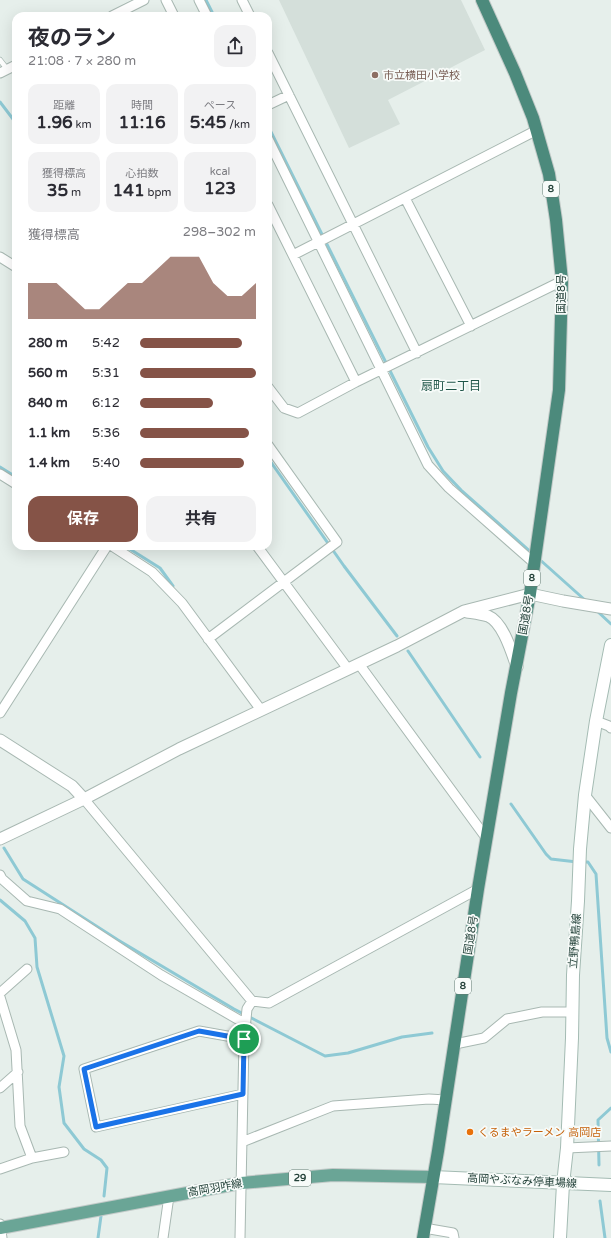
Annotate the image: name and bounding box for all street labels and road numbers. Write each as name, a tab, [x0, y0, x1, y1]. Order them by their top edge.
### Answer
road number: 8	[543, 181, 559, 197]
street label: 国道8号	[555, 274, 568, 314]
road number: 8	[524, 570, 540, 586]
street label: 国道8号	[516, 594, 536, 636]
street label: 立野鴨島線	[567, 913, 583, 969]
street label: 国道8号	[461, 914, 481, 956]
road number: 8	[455, 978, 471, 994]
road number: 29	[289, 1170, 311, 1186]
street label: 高岡やぶなみ停車場線	[467, 1172, 577, 1190]
street label: 高岡羽咋線	[187, 1177, 243, 1199]

